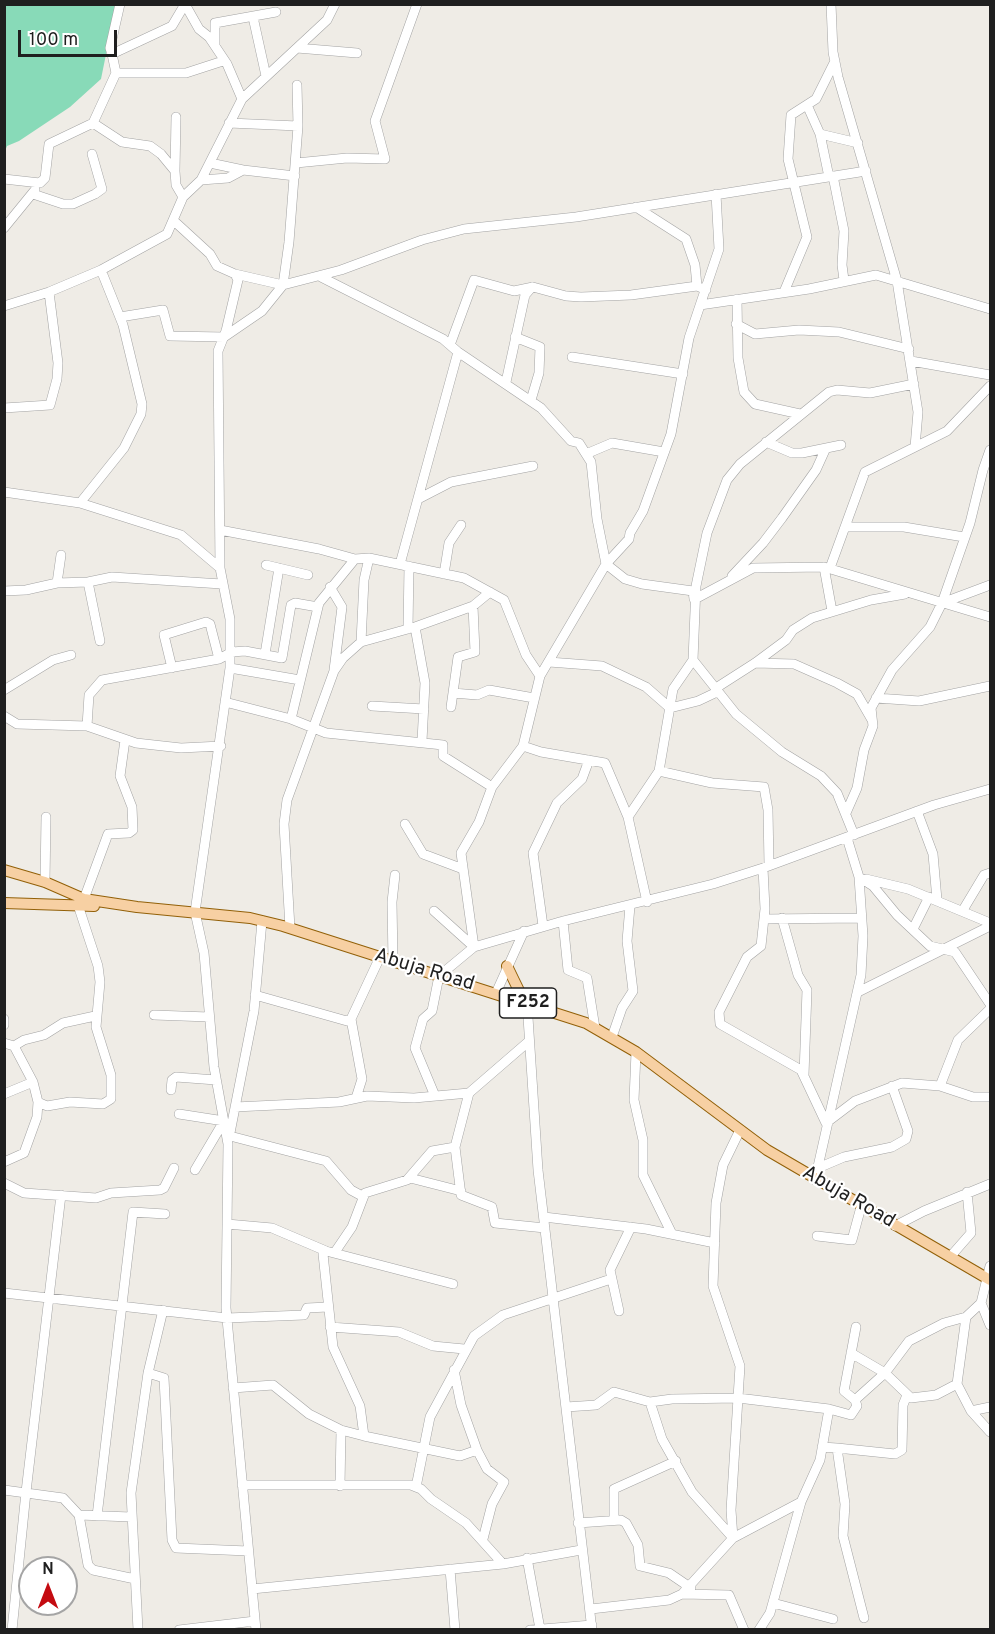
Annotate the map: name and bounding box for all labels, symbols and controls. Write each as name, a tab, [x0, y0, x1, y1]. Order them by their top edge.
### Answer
scale bar	[21, 18, 120, 56]
text: 100 m	[29, 29, 78, 52]
street label: Abuja Road	[371, 944, 477, 998]
road number: F252	[500, 988, 556, 1018]
street label: Abuja Road	[797, 1162, 899, 1234]
north arrow	[18, 1556, 78, 1616]
text: N	[42, 1560, 54, 1580]

